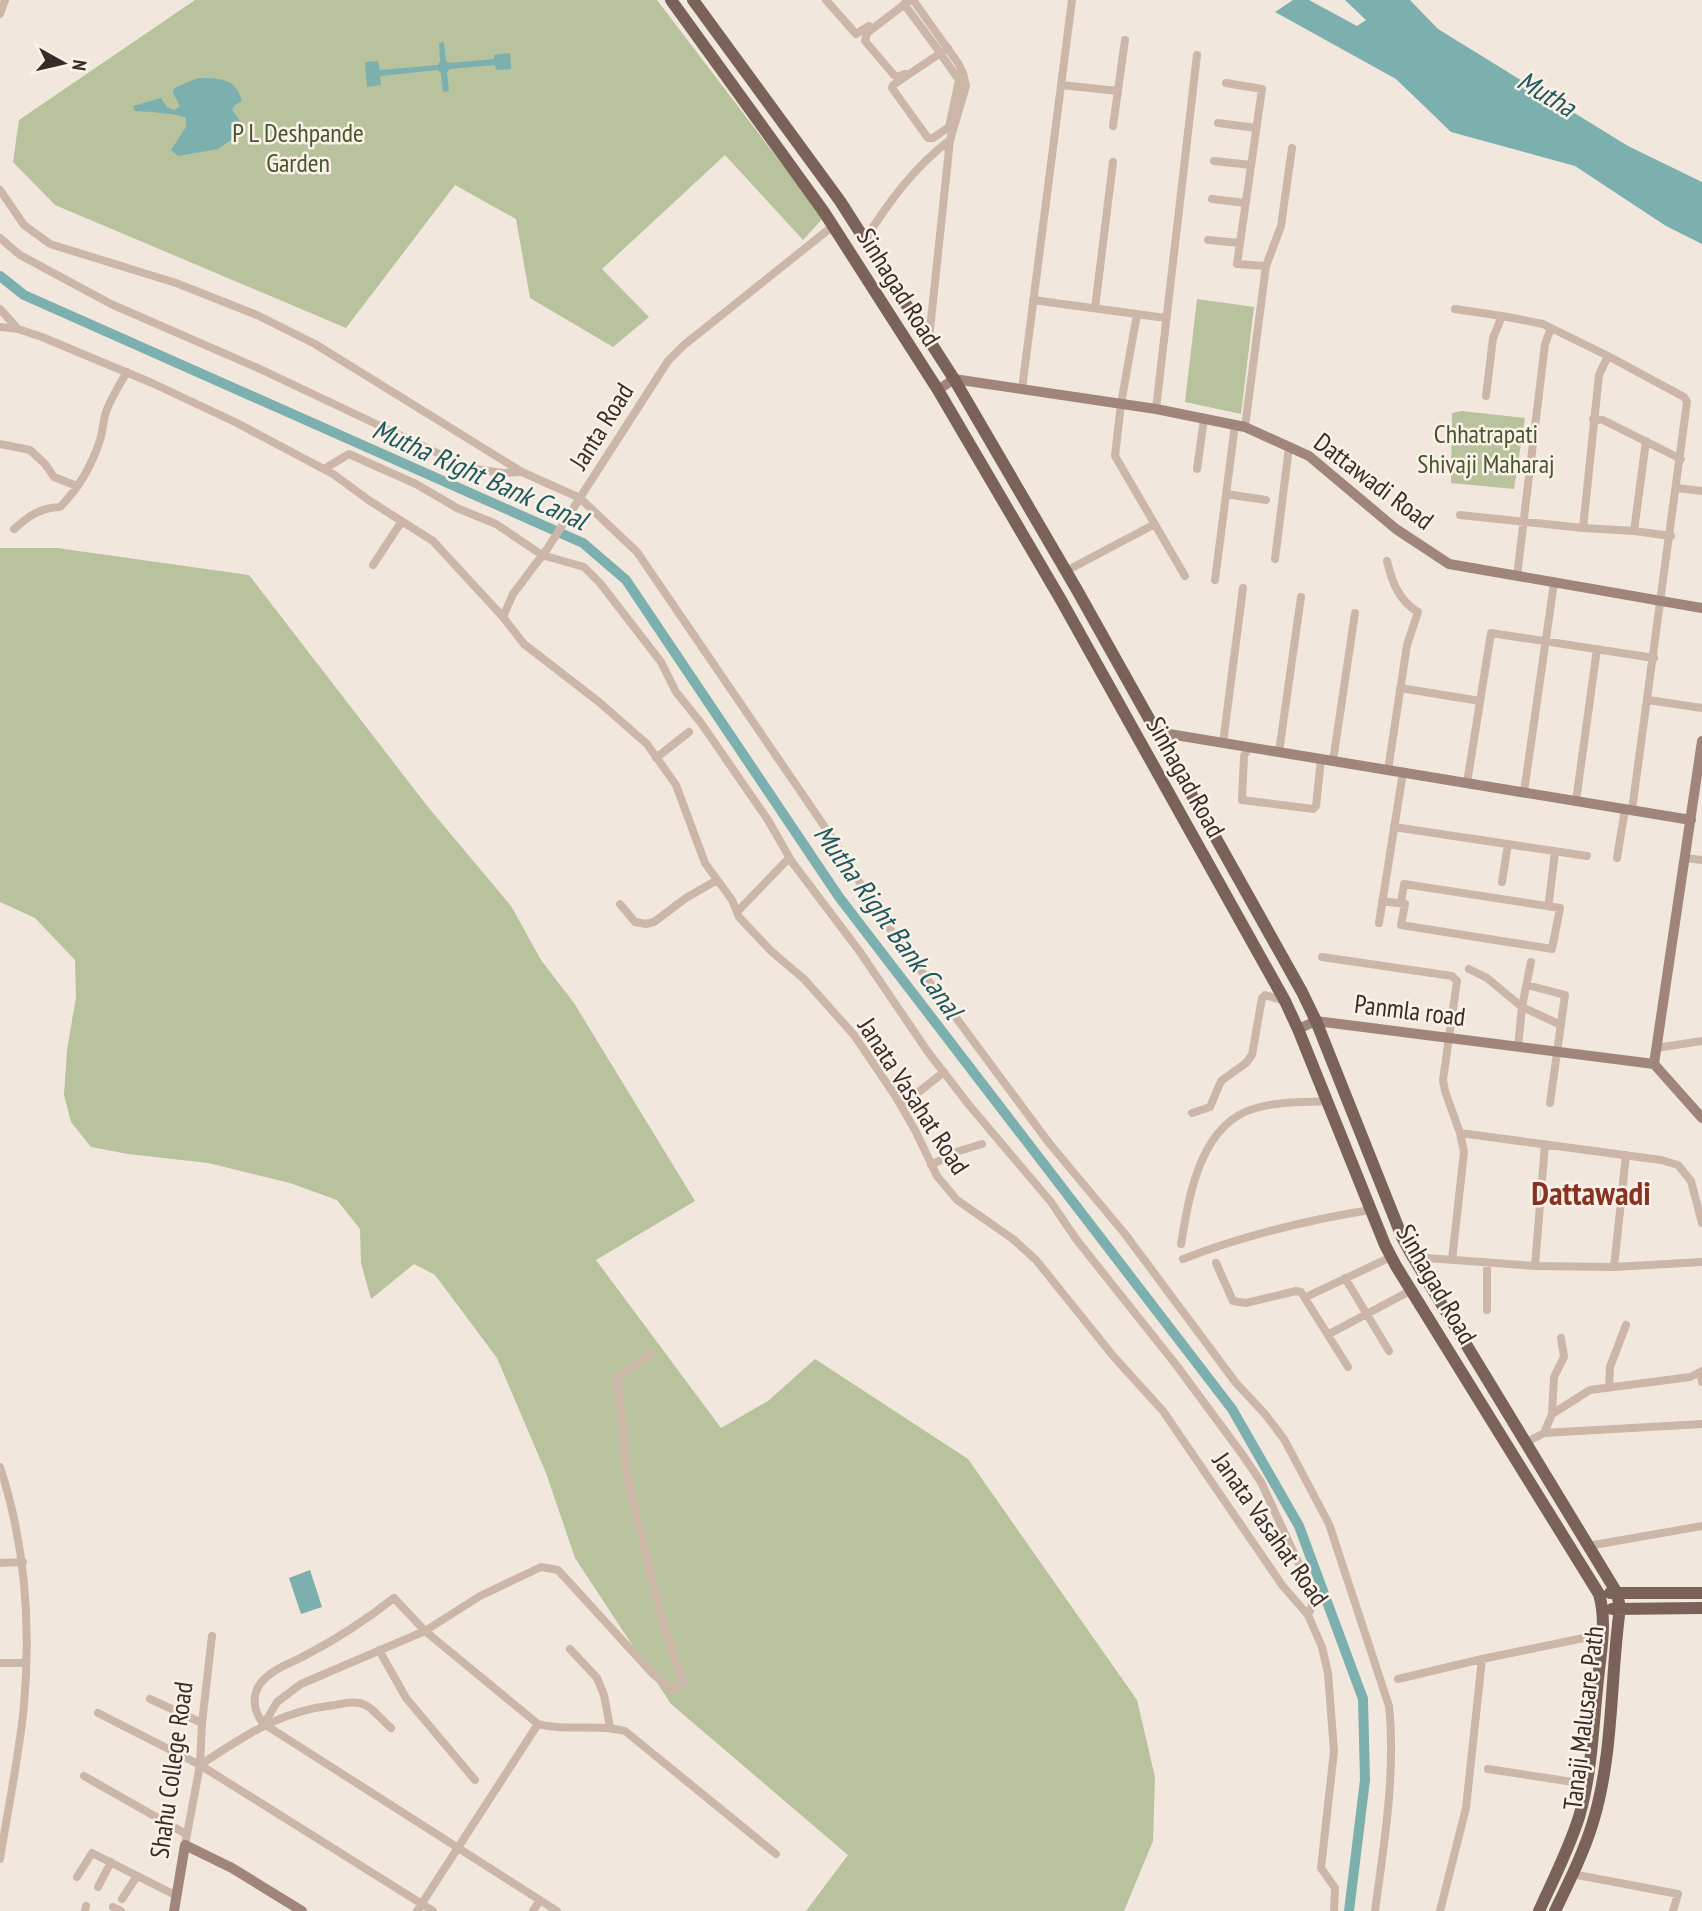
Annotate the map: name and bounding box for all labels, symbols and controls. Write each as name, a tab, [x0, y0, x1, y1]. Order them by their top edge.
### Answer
north arrow	[28, 28, 98, 98]
text: N	[67, 59, 92, 72]
water label: Mutha	[1511, 61, 1584, 126]
park label: P L Deshpande Garden	[232, 116, 364, 179]
street label: Sinhagad Road	[850, 222, 948, 352]
street label: Janta Road	[561, 377, 640, 476]
water label: Mutha Right Bank Canal	[367, 410, 595, 539]
park label: Chhatrapati Shivaji Maharaj	[1417, 417, 1555, 480]
street label: Dattawadi Road	[1308, 425, 1440, 537]
street label: Sinhagad Road	[1139, 711, 1233, 843]
water label: Mutha Right Bank Canal	[806, 817, 973, 1027]
street label: Panmla road	[1353, 987, 1467, 1033]
street label: Janata Vasahat Road	[851, 1011, 977, 1181]
district label: Dattawadi	[1531, 1171, 1651, 1214]
street label: Sinhagad Road	[1390, 1218, 1484, 1350]
street label: Janata Vasahat Road	[1205, 1445, 1336, 1612]
street label: Tanaji Malusare Path	[1555, 1624, 1611, 1812]
street label: Shahu College Road	[142, 1680, 200, 1860]

